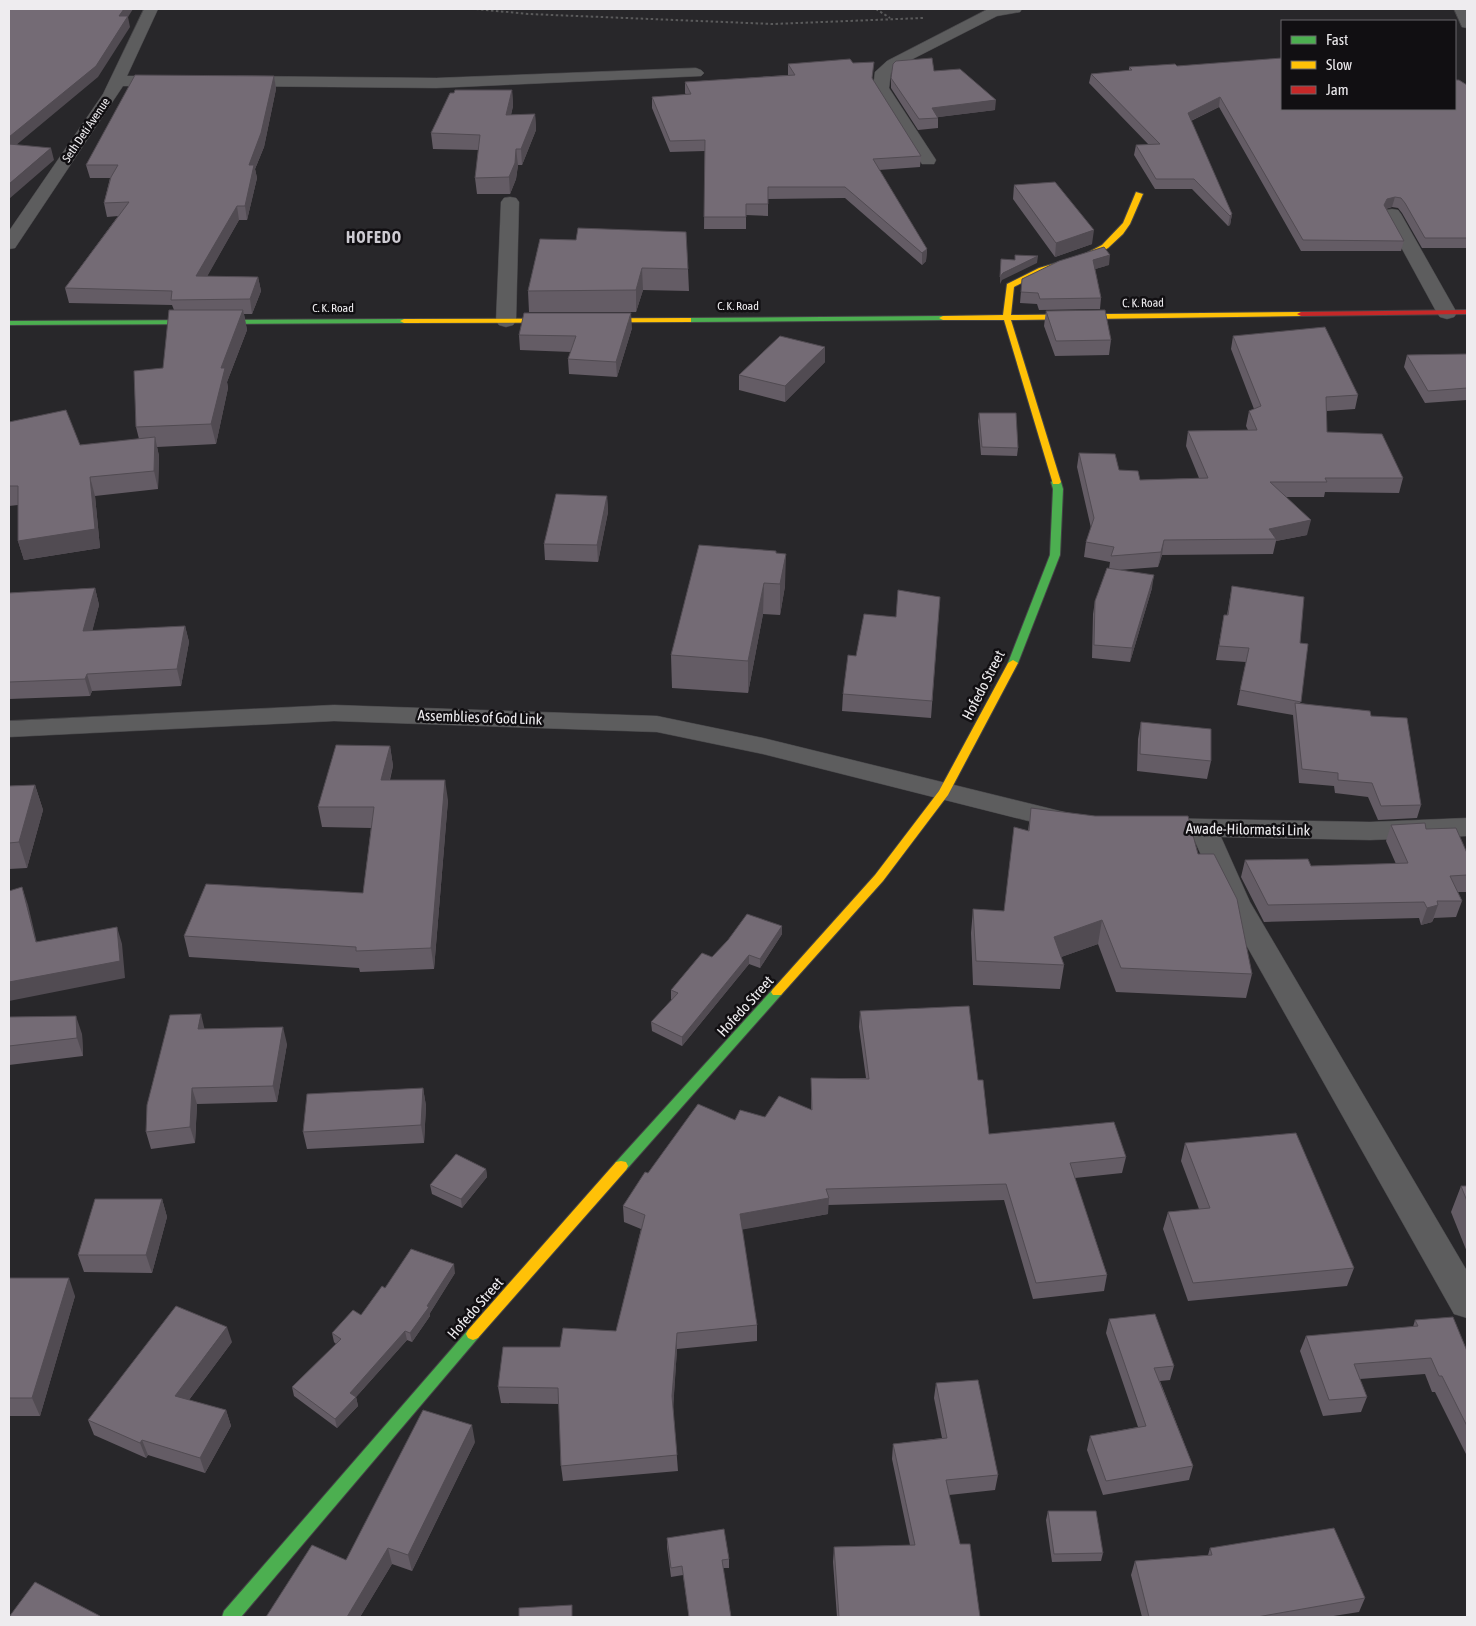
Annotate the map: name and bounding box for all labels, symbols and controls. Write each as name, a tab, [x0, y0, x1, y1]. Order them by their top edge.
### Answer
legend	[1281, 20, 1456, 110]
text: Fast	[1326, 31, 1348, 48]
text: Slow	[1326, 56, 1352, 73]
text: Jam	[1326, 81, 1349, 98]
street label: Seth Deti Avenue	[59, 95, 113, 165]
district label: HOFEDO	[346, 228, 402, 246]
street label: C. K. Road	[1122, 296, 1164, 310]
street label: C. K. Road	[717, 299, 759, 313]
street label: C. K. Road	[312, 301, 354, 315]
street label: Hofedo Street	[958, 647, 1008, 723]
street label: Assemblies of God Link	[417, 706, 543, 728]
street label: Awade-Hilormatsi Link	[1186, 819, 1311, 839]
street label: Hofedo Street	[713, 972, 777, 1040]
street label: Hofedo Street	[444, 1274, 506, 1342]

